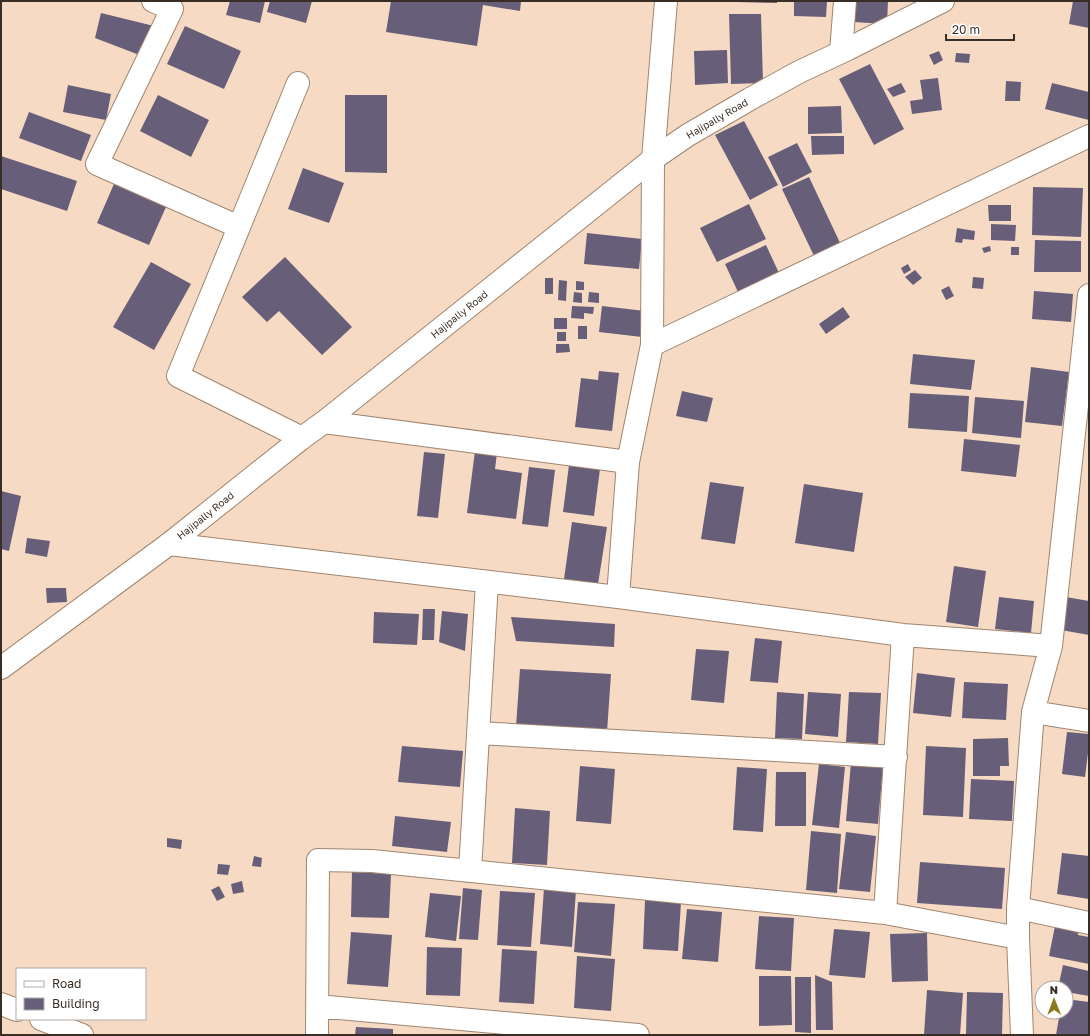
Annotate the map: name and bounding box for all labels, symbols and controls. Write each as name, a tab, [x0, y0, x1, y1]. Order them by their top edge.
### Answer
scale bar	[946, 16, 1014, 42]
text: 20 m	[952, 22, 980, 37]
street label: Hajipally Road	[684, 96, 750, 141]
street label: Hajipally Road	[428, 288, 490, 340]
street label: Hajipally Road	[174, 489, 236, 541]
legend	[16, 968, 146, 1020]
text: Road	[52, 976, 81, 991]
north arrow	[1034, 980, 1074, 1020]
text: N	[1050, 983, 1058, 996]
text: Building	[52, 996, 100, 1011]

